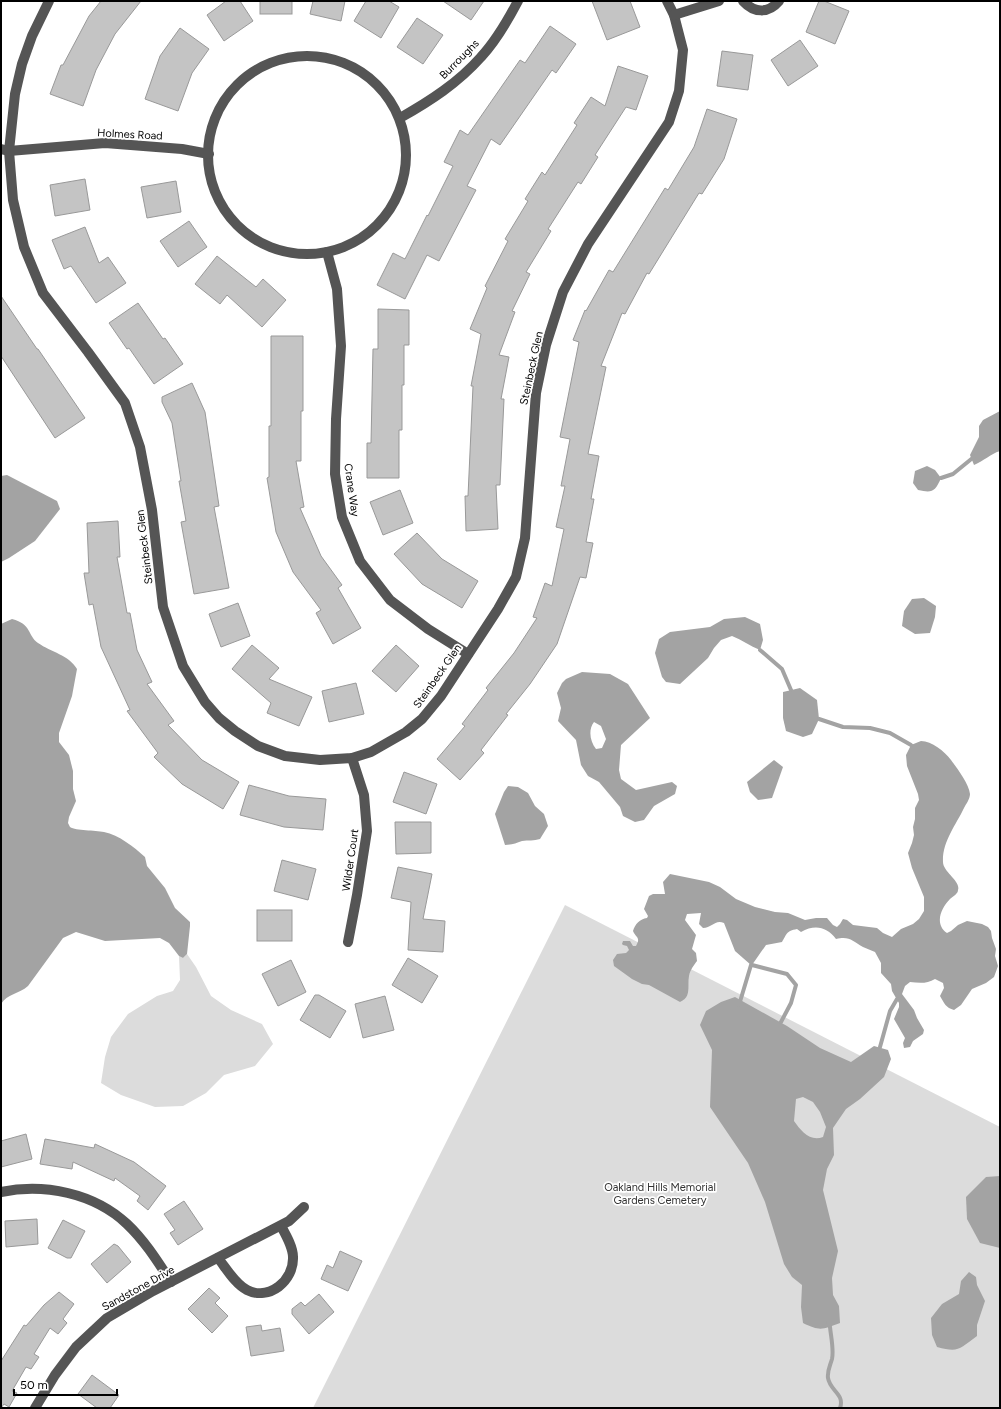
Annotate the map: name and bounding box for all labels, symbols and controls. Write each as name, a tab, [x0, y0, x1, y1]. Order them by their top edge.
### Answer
street label: Burroughs	[437, 37, 482, 82]
street label: Holmes Road	[97, 126, 163, 143]
street label: Steinbeck Glen	[517, 330, 546, 406]
street label: Crane Way	[341, 463, 362, 518]
street label: Steinbeck Glen	[133, 509, 156, 585]
street label: Steinbeck Glen	[411, 642, 464, 711]
street label: Wilder Court	[340, 828, 361, 892]
park label: Oakland Hills Memorial Gardens Cemetery	[604, 1181, 716, 1207]
street label: Sandstone Drive	[100, 1263, 177, 1314]
scale bar	[14, 1371, 117, 1397]
text: 50 m	[20, 1378, 48, 1392]

